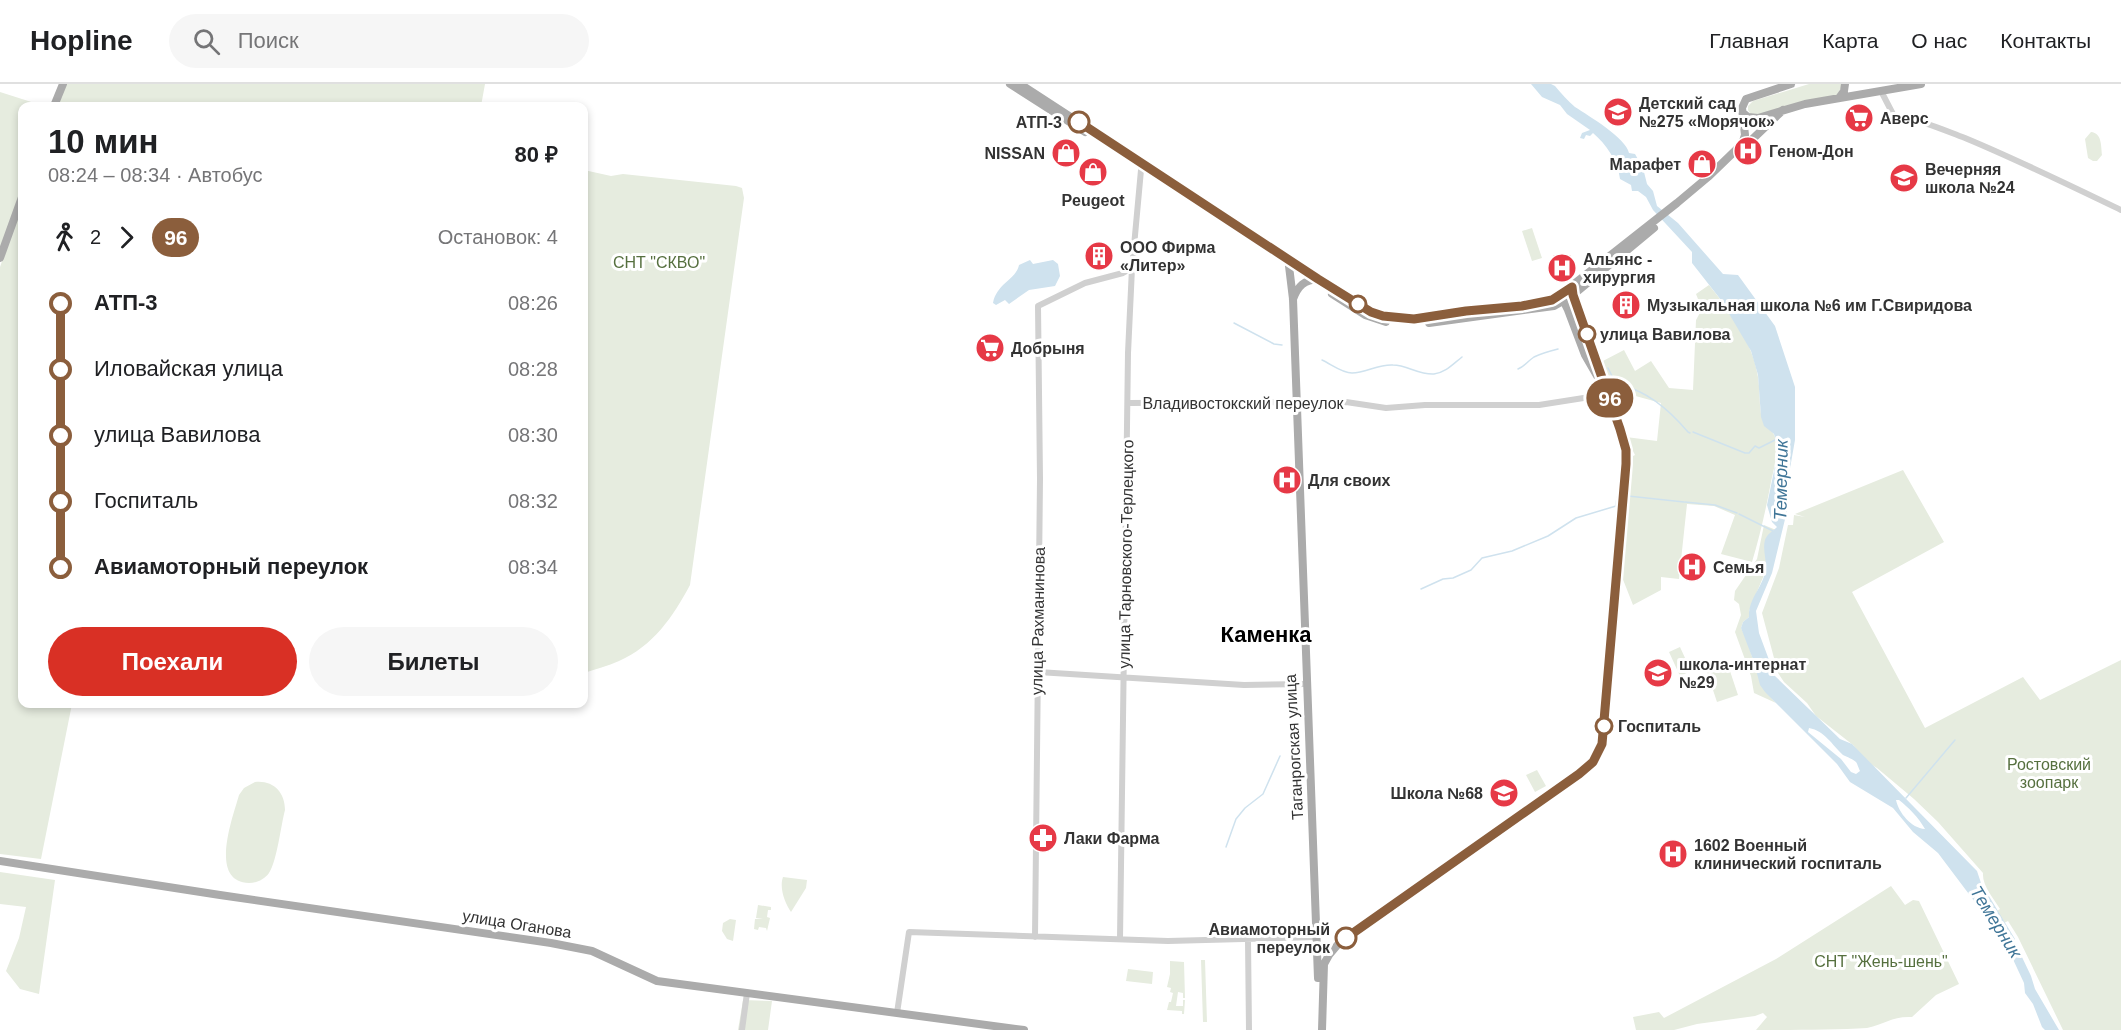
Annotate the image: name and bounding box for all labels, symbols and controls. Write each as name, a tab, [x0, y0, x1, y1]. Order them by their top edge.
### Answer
search box	[169, 14, 589, 68]
text: Hopline	[30, 25, 133, 56]
icon: search	[190, 25, 223, 58]
text: Поиск	[238, 28, 299, 53]
text: Главная	[1709, 29, 1789, 52]
text: Карта	[1822, 29, 1878, 52]
text: О нас	[1911, 29, 1967, 52]
text: Контакты	[2000, 29, 2091, 52]
place label: Детский сад №275 «Морячок»	[1639, 95, 1775, 130]
school or university icon: Детский сад №275 «Морячок»	[1602, 96, 1634, 128]
supermarket icon: Аверс	[1843, 102, 1875, 134]
place label: Аверс	[1880, 110, 1929, 127]
marker: АТП-3	[1068, 111, 1090, 133]
place label: АТП-3	[1016, 114, 1062, 131]
text: 10 мин	[48, 123, 159, 160]
hospital icon: Геном-Дон	[1732, 135, 1764, 167]
shop icon: NISSAN	[1050, 137, 1082, 169]
text: 80 ₽	[515, 142, 558, 167]
place label: Геном-Дон	[1769, 143, 1854, 160]
place label: NISSAN	[985, 145, 1045, 162]
shop icon: Марафет	[1686, 148, 1718, 180]
shop icon: Peugeot	[1077, 156, 1109, 188]
place label: Марафет	[1610, 156, 1681, 173]
place label: Вечерняя школа №24	[1925, 161, 2015, 196]
school or university icon: Вечерняя школа №24	[1888, 162, 1920, 194]
text: 08:24 – 08:34 · Автобус	[48, 164, 262, 186]
place label: Peugeot	[1061, 192, 1125, 209]
icon: walk	[48, 221, 81, 254]
icon: forward	[110, 221, 143, 254]
text: 2	[90, 226, 101, 248]
text: 96	[164, 226, 187, 249]
text: Остановок: 4	[438, 226, 558, 248]
place label: ООО Фирма «Литер»	[1120, 239, 1215, 274]
building icon: ООО Фирма «Литер»	[1083, 240, 1115, 272]
place label: Альянс - хирургия	[1583, 251, 1656, 286]
hospital icon: Альянс - хирургия	[1546, 252, 1578, 284]
park label: СНТ "СКВО"	[613, 254, 705, 271]
building icon: Музыкальная школа №6 им Г.Свиридова	[1610, 289, 1642, 321]
text: АТП-3	[94, 290, 158, 315]
text: 08:26	[508, 292, 558, 314]
unlabelled marker	[1349, 295, 1367, 313]
place label: Музыкальная школа №6 им Г.Свиридова	[1647, 297, 1972, 314]
marker: улица Вавилова	[1578, 325, 1596, 343]
place label: улица Вавилова	[1600, 326, 1731, 343]
supermarket icon: Добрыня	[974, 332, 1006, 364]
place label: Добрыня	[1011, 340, 1085, 357]
text: Иловайская улица	[94, 356, 283, 381]
text: 08:28	[508, 358, 558, 380]
line badge: 96	[1583, 378, 1637, 418]
text: 96	[1598, 387, 1622, 410]
street label: Владивостокский переулок	[1142, 395, 1345, 412]
text: улица Вавилова	[94, 422, 260, 447]
text: 08:30	[508, 424, 558, 446]
water label: Темерник	[1770, 438, 1792, 521]
street label: улица Тарновского-Терлецкого	[1116, 439, 1136, 669]
hospital icon: Для своих	[1271, 464, 1303, 496]
place label: Для своих	[1308, 472, 1390, 489]
text: Госпиталь	[94, 488, 198, 513]
text: 08:32	[508, 490, 558, 512]
street label: улица Рахманинова	[1028, 547, 1048, 695]
hospital icon: Семья	[1676, 551, 1708, 583]
text: Авиамоторный переулок	[94, 554, 368, 579]
text: 08:34	[508, 556, 558, 578]
place label: Семья	[1713, 559, 1764, 576]
district label: Каменка	[1221, 622, 1312, 647]
button: Поехали	[48, 627, 297, 696]
button: Билеты	[309, 627, 558, 696]
place label: школа-интернат №29	[1679, 656, 1806, 691]
school or university icon: школа-интернат №29	[1642, 657, 1674, 689]
street label: Таганрогская улица	[1282, 674, 1306, 820]
marker: Госпиталь	[1595, 717, 1613, 735]
place label: Госпиталь	[1618, 718, 1701, 735]
park label: Ростовский зоопарк	[2007, 756, 2091, 791]
school or university icon: Школа №68	[1488, 777, 1520, 809]
place label: Школа №68	[1391, 785, 1483, 802]
pharmacy icon: Лаки Фарма	[1027, 822, 1059, 854]
place label: Лаки Фарма	[1064, 830, 1160, 847]
place label: 1602 Военный клинический госпиталь	[1694, 837, 1882, 872]
hospital icon: 1602 Военный клинический госпиталь	[1657, 838, 1689, 870]
water label: Темерник	[1966, 882, 2027, 963]
street label: улица Оганова	[461, 907, 573, 941]
place label: Авиамоторный переулок	[1209, 921, 1331, 956]
marker: Авиамоторный переулок	[1335, 927, 1357, 949]
park label: СНТ "Жень-шень"	[1814, 953, 1948, 970]

